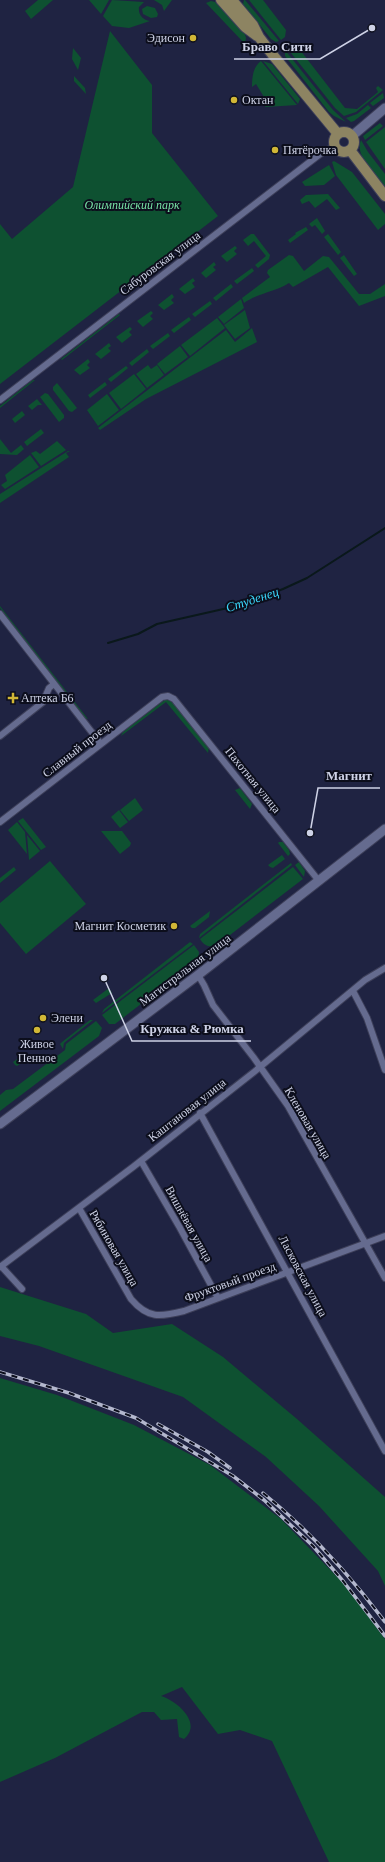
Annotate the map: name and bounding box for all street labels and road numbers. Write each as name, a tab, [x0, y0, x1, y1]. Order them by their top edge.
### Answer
street label: Сабуровская улица	[117, 228, 203, 298]
street label: Славный проезд	[40, 718, 114, 780]
street label: Пахотная улица	[222, 744, 284, 816]
street label: Магистральная улица	[137, 931, 234, 1009]
street label: Каштановая улица	[145, 1075, 229, 1145]
street label: Кленовая улица	[282, 1085, 335, 1162]
street label: Вишнёвая улица	[162, 1184, 216, 1265]
street label: Рябиновая улица	[87, 1207, 142, 1289]
street label: Ласковская улица	[276, 1233, 331, 1320]
street label: Фруктовый проезд	[183, 1259, 277, 1305]

